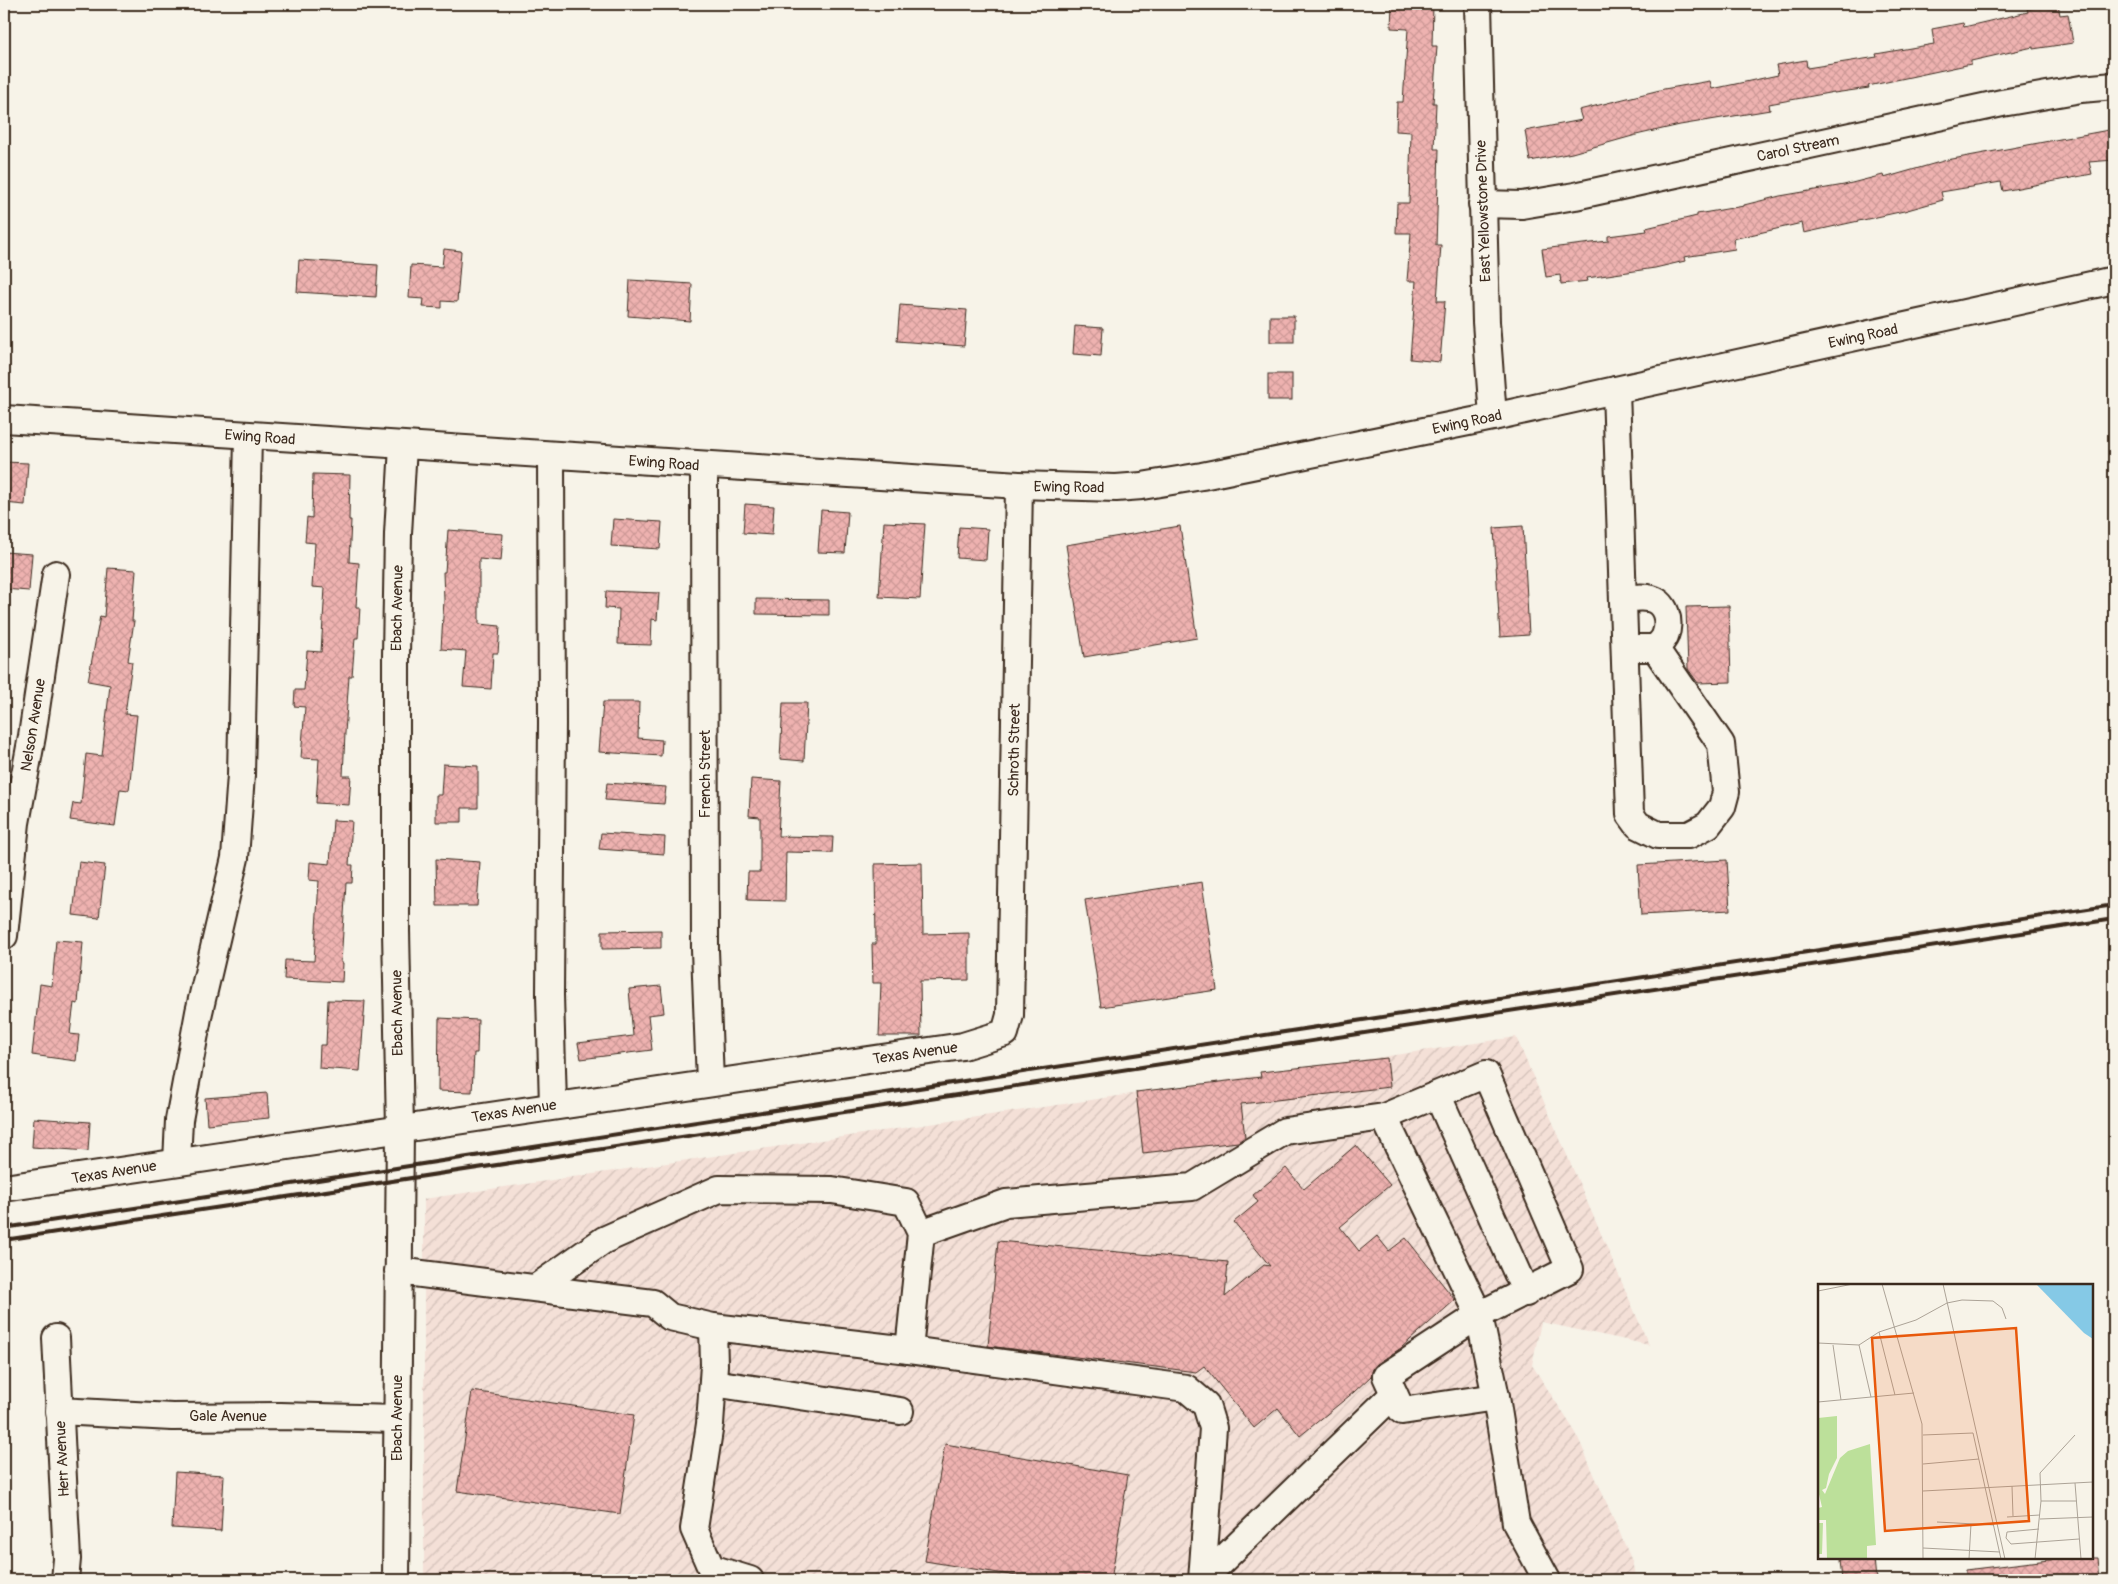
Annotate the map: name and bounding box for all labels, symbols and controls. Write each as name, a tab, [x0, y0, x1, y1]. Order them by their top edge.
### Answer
street label: Carol Stream	[1755, 130, 1841, 166]
street label: East Yellowstone Drive	[1472, 139, 1495, 282]
street label: Ewing Road	[1826, 320, 1900, 353]
street label: Ewing Road	[1430, 406, 1504, 439]
street label: Ewing Road	[224, 426, 296, 449]
street label: Ewing Road	[628, 452, 700, 475]
street label: Ewing Road	[1033, 477, 1105, 498]
street label: Ebach Avenue	[387, 564, 408, 651]
street label: Nelson Avenue	[17, 677, 50, 773]
street label: Schroth Street	[1004, 702, 1025, 797]
street label: French Street	[696, 729, 715, 818]
street label: Ebach Avenue	[387, 969, 408, 1056]
street label: Texas Avenue	[871, 1038, 959, 1069]
street label: Texas Avenue	[470, 1095, 558, 1128]
street label: Texas Avenue	[70, 1156, 158, 1189]
inset map	[1818, 1284, 2093, 1559]
street label: Ebach Avenue	[388, 1374, 407, 1461]
street label: Gale Avenue	[189, 1407, 267, 1426]
street label: Herr Avenue	[51, 1420, 74, 1498]

